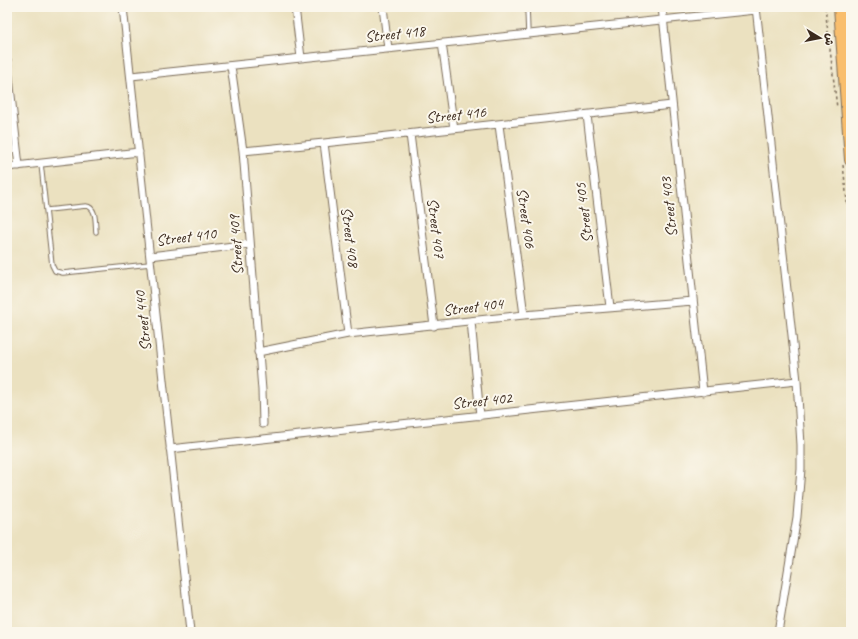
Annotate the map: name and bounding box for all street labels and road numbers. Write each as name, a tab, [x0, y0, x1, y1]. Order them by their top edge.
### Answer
street label: Street 418	[364, 21, 428, 47]
street label: Street 416	[425, 102, 488, 128]
street label: Street 403	[656, 174, 682, 238]
street label: Street 405	[570, 181, 598, 244]
street label: Street 406	[512, 187, 540, 250]
street label: Street 407	[422, 197, 450, 260]
street label: Street 408	[336, 206, 364, 270]
street label: Street 409	[224, 212, 248, 276]
street label: Street 410	[155, 223, 219, 251]
street label: Street 440	[130, 288, 156, 352]
street label: Street 404	[442, 293, 506, 321]
street label: Street 402	[451, 388, 515, 414]

